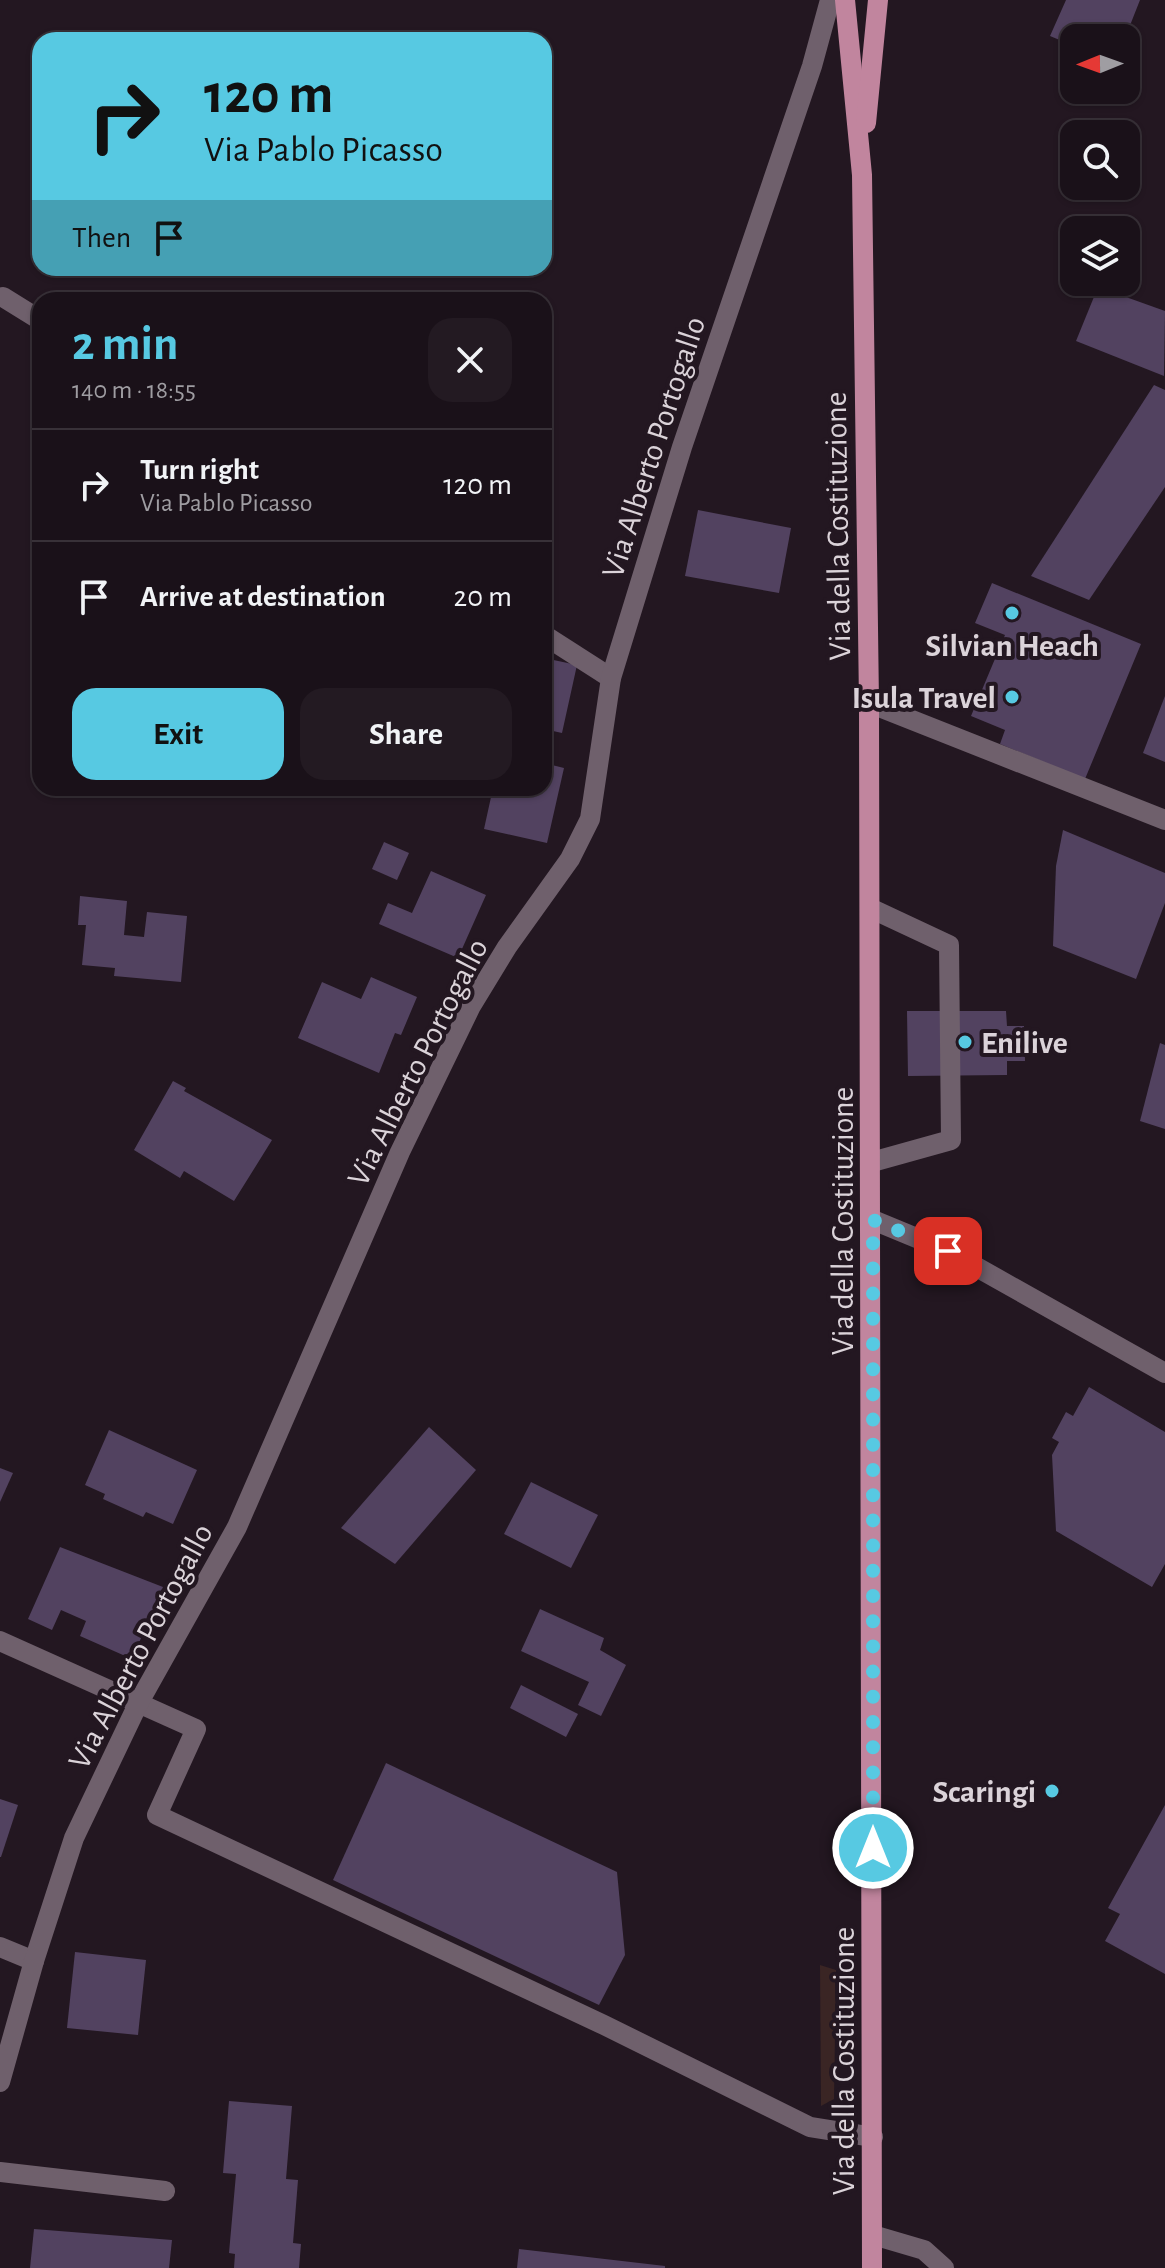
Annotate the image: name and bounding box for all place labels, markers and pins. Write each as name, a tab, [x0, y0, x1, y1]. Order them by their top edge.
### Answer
marker: Silvian Heach	[1003, 604, 1021, 622]
place label: Silvian Heach	[925, 630, 1099, 662]
place label: Isula Travel	[852, 682, 996, 714]
marker: Isula Travel	[1003, 688, 1021, 706]
place label: Enilive	[981, 1027, 1068, 1059]
marker: Enilive	[956, 1033, 974, 1051]
pin	[914, 1217, 982, 1285]
place label: Scaringi	[933, 1776, 1036, 1808]
marker: Scaringi	[1043, 1782, 1061, 1800]

